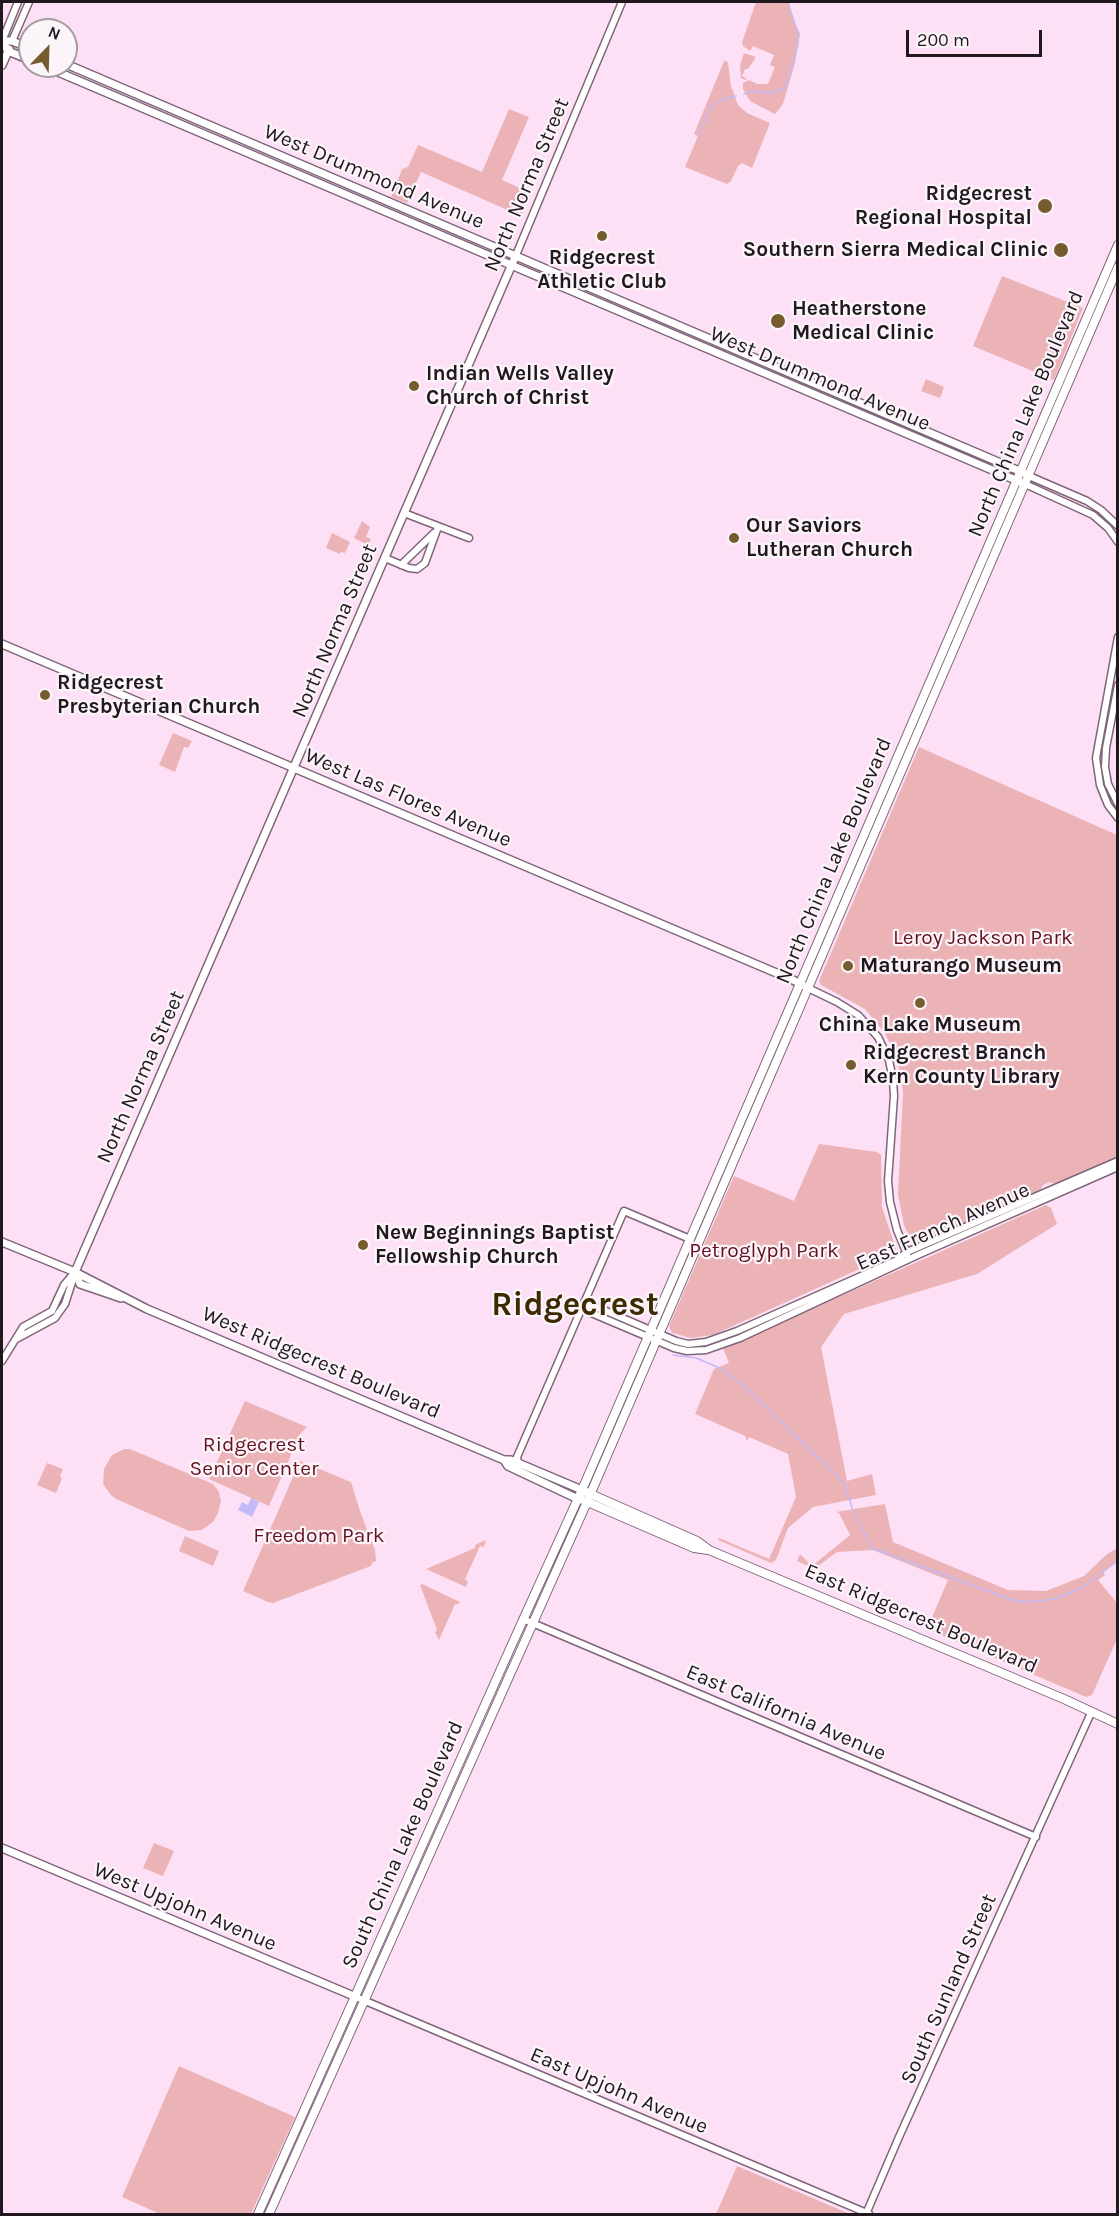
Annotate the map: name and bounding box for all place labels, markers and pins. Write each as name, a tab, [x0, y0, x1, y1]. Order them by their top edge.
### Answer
place label: Ridgecrest Regional Hospital	[855, 181, 1032, 231]
marker: Ridgecrest Regional Hospital	[1036, 197, 1054, 215]
marker: Ridgecrest Athletic Club	[595, 229, 609, 243]
place label: Southern Sierra Medical Clinic	[743, 237, 1048, 263]
marker: Southern Sierra Medical Clinic	[1052, 241, 1070, 259]
place label: Ridgecrest Athletic Club	[537, 245, 667, 295]
place label: Heatherstone Medical Clinic	[792, 296, 934, 346]
marker: Heatherstone Medical Clinic	[769, 312, 787, 330]
place label: Indian Wells Valley Church of Christ	[426, 361, 614, 411]
marker: Indian Wells Valley Church of Christ	[407, 379, 421, 393]
place label: Our Saviors Lutheran Church	[746, 513, 913, 563]
marker: Our Saviors Lutheran Church	[727, 531, 741, 545]
place label: Ridgecrest Presbyterian Church	[57, 670, 260, 720]
marker: Ridgecrest Presbyterian Church	[38, 688, 52, 702]
place label: Maturango Museum	[860, 953, 1062, 979]
marker: Maturango Museum	[841, 959, 855, 973]
marker: China Lake Museum	[913, 996, 927, 1010]
place label: China Lake Museum	[819, 1012, 1021, 1038]
place label: Ridgecrest Branch Kern County Library	[863, 1040, 1060, 1090]
marker: Ridgecrest Branch Kern County Library	[844, 1058, 858, 1072]
place label: New Beginnings Baptist Fellowship Church	[375, 1220, 614, 1270]
marker: New Beginnings Baptist Fellowship Church	[356, 1238, 370, 1252]

